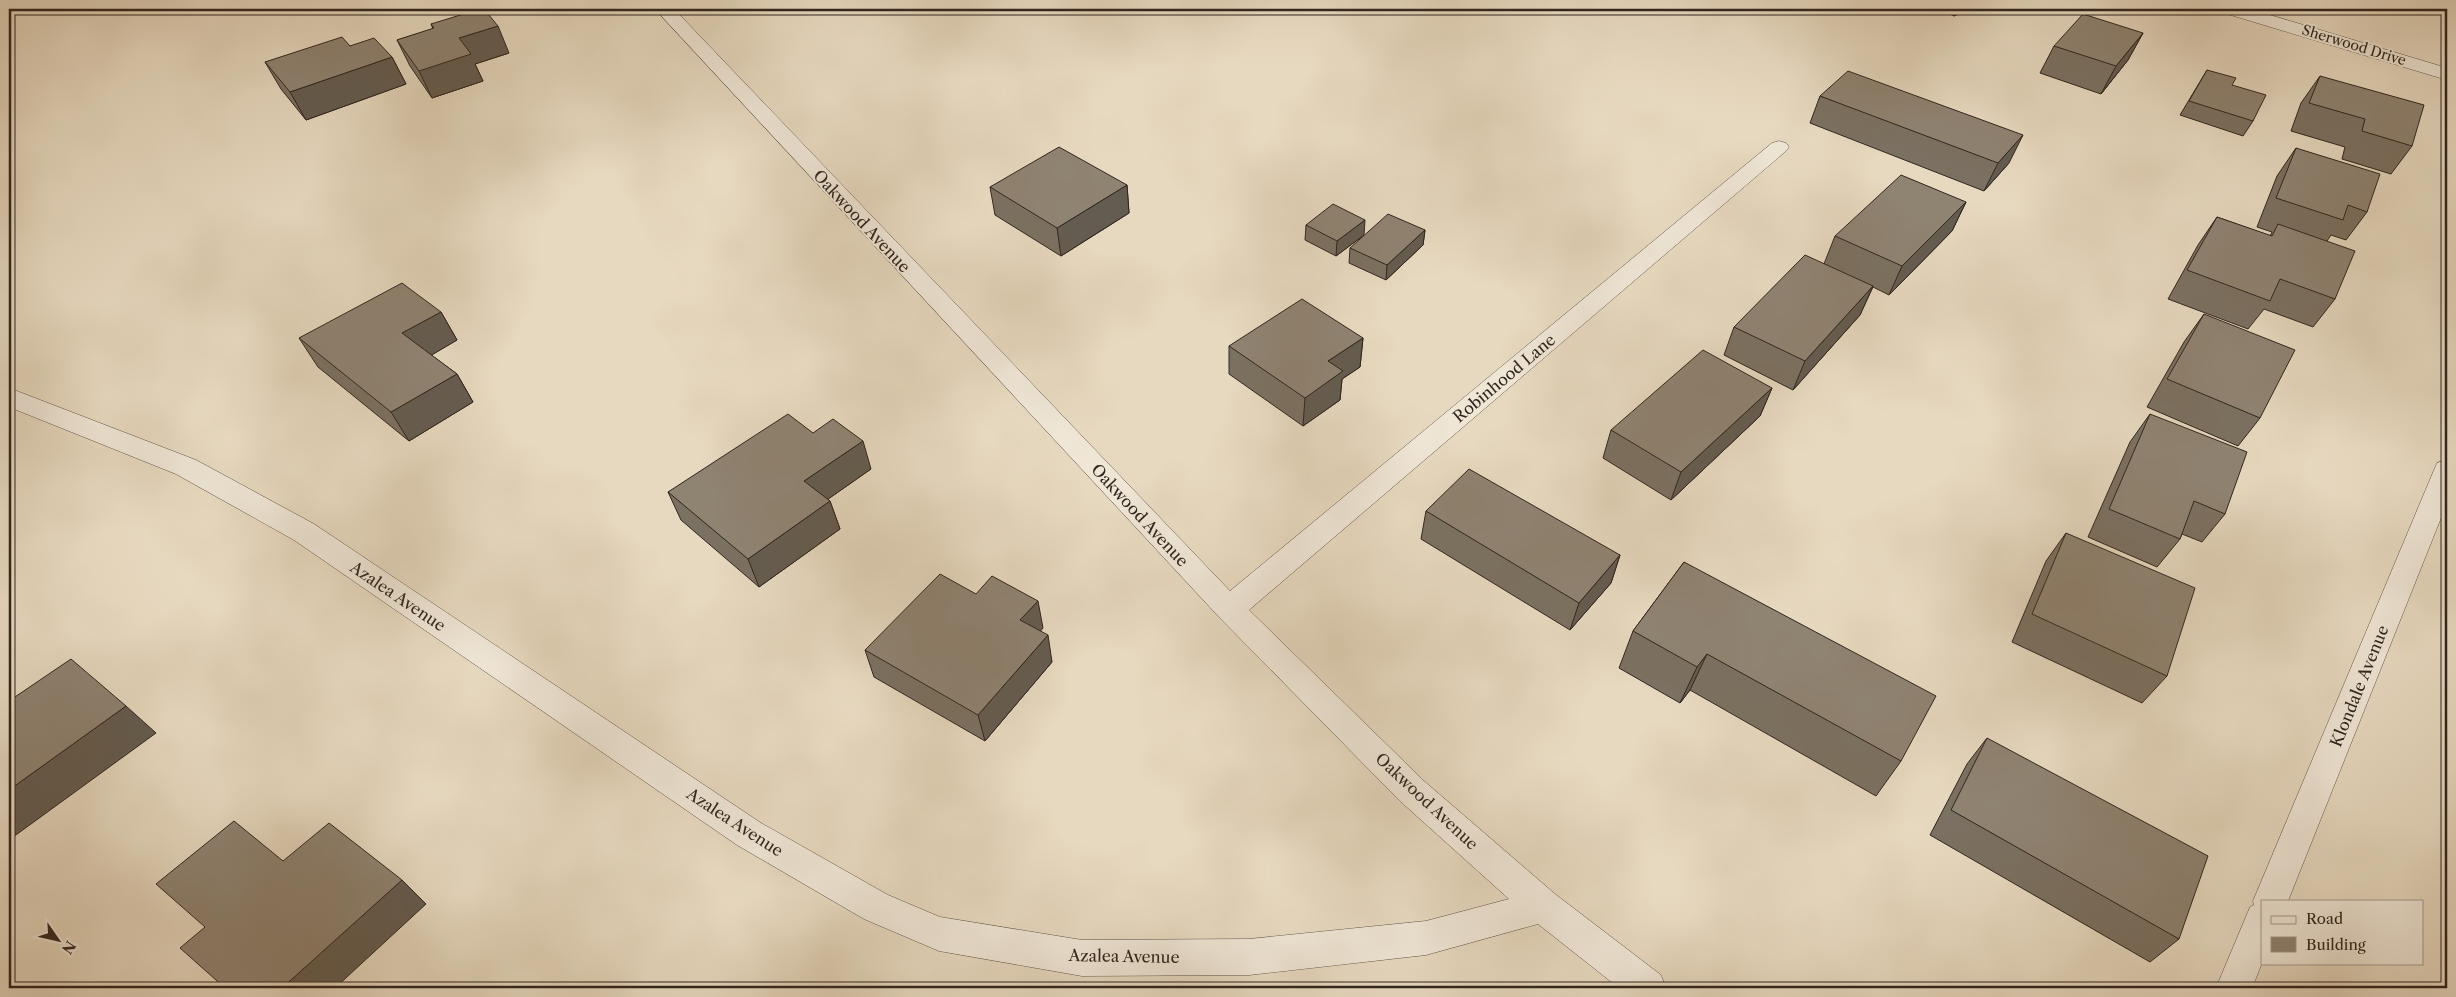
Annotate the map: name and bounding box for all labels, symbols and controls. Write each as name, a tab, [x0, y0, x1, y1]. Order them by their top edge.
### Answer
street label: Sherwood Drive	[2300, 21, 2408, 69]
street label: Oakwood Avenue	[809, 165, 915, 277]
street label: Robinhood Lane	[1449, 329, 1559, 427]
street label: Oakwood Avenue	[1087, 459, 1193, 571]
street label: Azalea Avenue	[346, 556, 450, 635]
street label: Klondale Avenue	[2325, 622, 2393, 750]
street label: Oakwood Avenue	[1371, 748, 1483, 854]
street label: Azalea Avenue	[682, 783, 787, 861]
legend	[2261, 900, 2424, 964]
text: Road	[2306, 909, 2343, 928]
north arrow	[32, 914, 82, 964]
text: Building	[2306, 935, 2366, 954]
text: N	[58, 937, 80, 957]
street label: Azalea Avenue	[1067, 945, 1180, 967]

